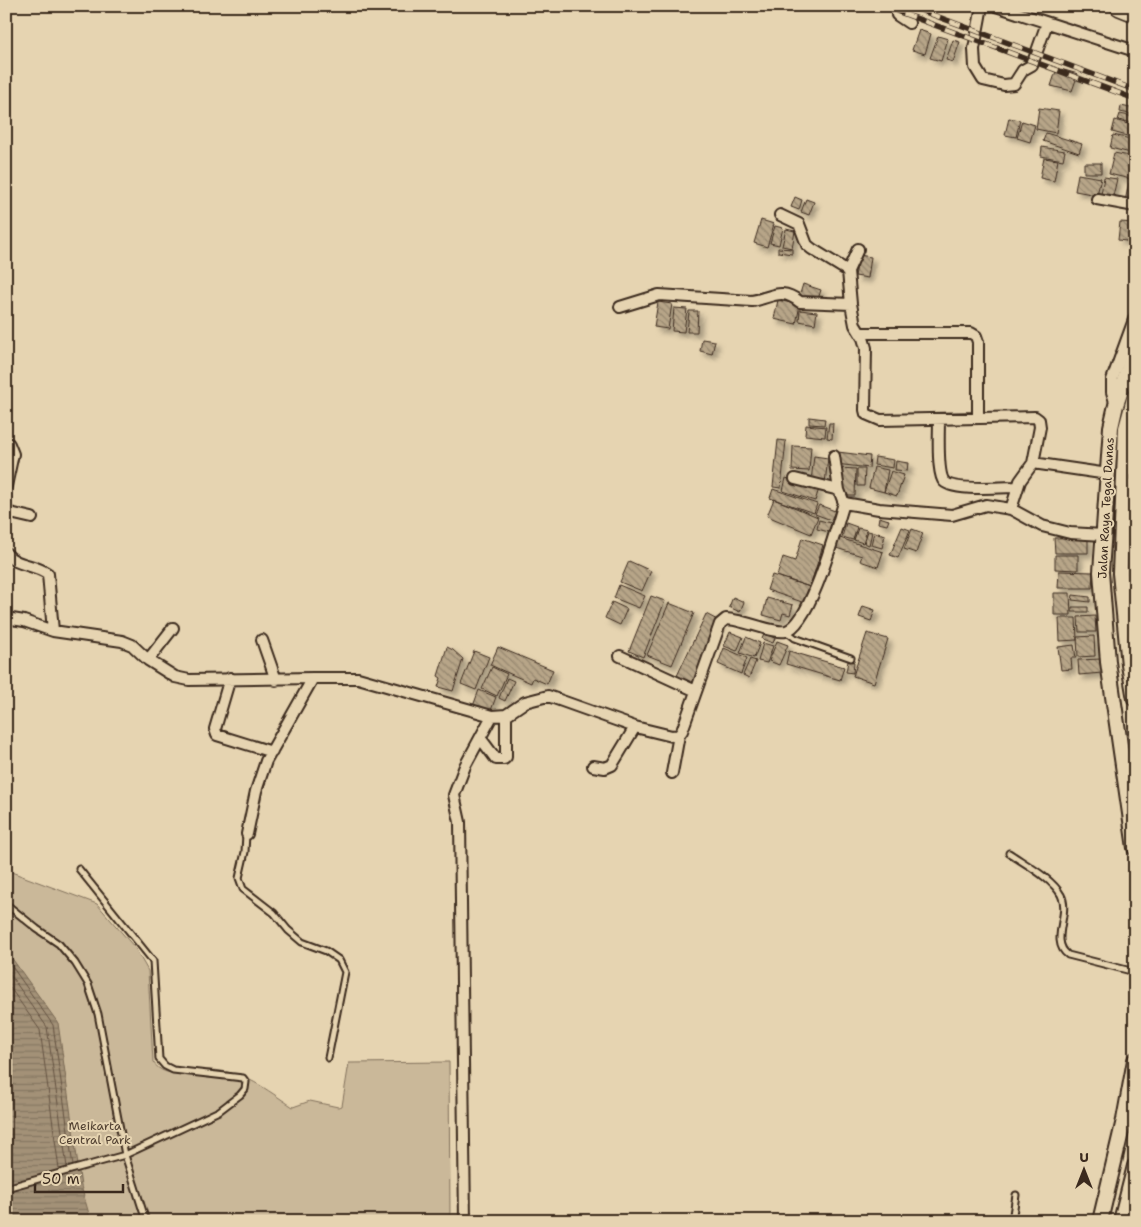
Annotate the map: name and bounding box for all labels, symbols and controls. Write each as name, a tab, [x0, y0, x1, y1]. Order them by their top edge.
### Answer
street label: Jalan Raya Tegal Danas	[1094, 437, 1118, 579]
park label: Meikarta Central Park	[59, 1118, 131, 1148]
north arrow	[1058, 1144, 1108, 1194]
text: U	[1079, 1148, 1089, 1166]
scale bar	[35, 1162, 122, 1194]
text: 50 m	[42, 1169, 80, 1189]

